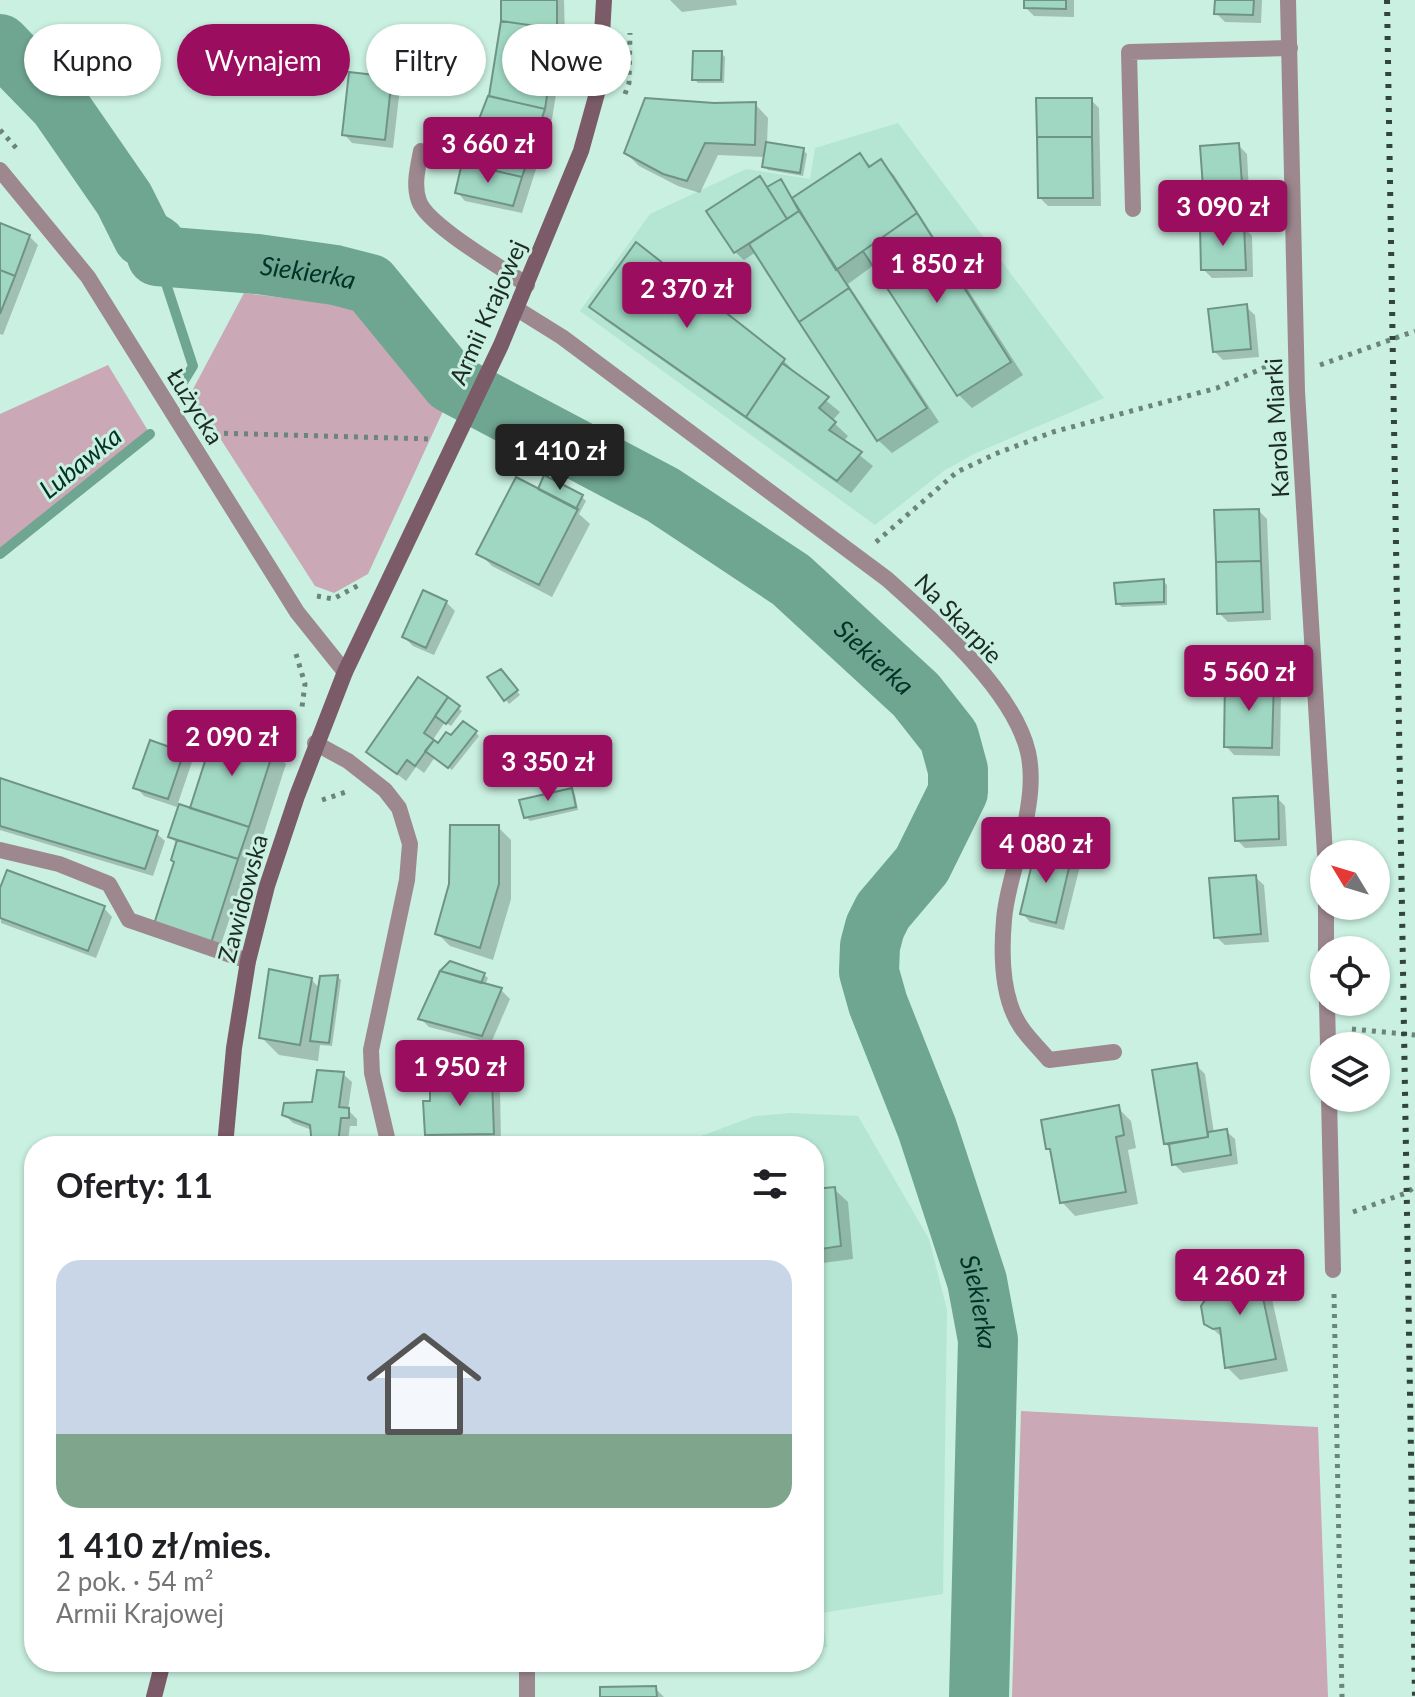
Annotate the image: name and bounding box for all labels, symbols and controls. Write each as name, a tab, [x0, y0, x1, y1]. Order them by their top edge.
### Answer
chip: Kupno	[24, 24, 161, 96]
chip: Wynajem	[177, 24, 350, 96]
chip: Filtry	[366, 24, 486, 96]
chip: Nowe	[502, 24, 631, 96]
pin: 3 660 zł	[405, 117, 571, 185]
text: 3 660 zł	[441, 127, 535, 159]
pin: 3 090 zł	[1140, 180, 1306, 248]
text: 3 090 zł	[1176, 190, 1270, 222]
street label: Armii Krajowej	[442, 235, 532, 389]
pin: 1 850 zł	[854, 237, 1020, 305]
text: 1 850 zł	[890, 247, 984, 279]
water label: Siekierka	[258, 249, 359, 296]
pin: 2 370 zł	[604, 262, 770, 330]
text: 2 370 zł	[640, 272, 734, 304]
street label: Karola Miarki	[1258, 357, 1294, 499]
street label: Łużycka	[161, 363, 231, 449]
water label: Lubawka	[33, 419, 127, 505]
pin: 1 410 zł	[477, 424, 643, 492]
text: 1 410 zł	[513, 434, 607, 466]
street label: Na Skarpie	[909, 567, 1009, 669]
water label: Siekierka	[828, 612, 921, 701]
pin: 5 560 zł	[1166, 645, 1332, 713]
text: 5 560 zł	[1202, 655, 1296, 687]
pin: 2 090 zł	[149, 710, 315, 778]
text: 2 090 zł	[185, 720, 279, 752]
pin: 3 350 zł	[465, 735, 631, 803]
text: 3 350 zł	[501, 745, 595, 777]
pin: 4 080 zł	[963, 817, 1129, 885]
text: 4 080 zł	[999, 827, 1093, 859]
street label: Zawidowska	[211, 831, 273, 965]
north arrow	[1310, 840, 1390, 920]
map controls	[1310, 840, 1390, 1112]
button: locate	[1310, 936, 1390, 1016]
button: layers	[1310, 1032, 1390, 1112]
pin: 1 950 zł	[377, 1040, 543, 1108]
text: 1 950 zł	[413, 1050, 507, 1082]
icon: filters	[748, 1162, 792, 1206]
text: Oferty: 11	[56, 1164, 213, 1205]
pin: 4 260 zł	[1157, 1249, 1323, 1317]
water label: Siekierka	[953, 1250, 1004, 1350]
text: 4 260 zł	[1193, 1259, 1287, 1291]
icon: home	[352, 1312, 496, 1456]
text: 1 410 zł/mies.	[56, 1524, 271, 1565]
text: 2 pok. · 54 m²	[56, 1565, 213, 1597]
text: Armii Krajowej	[56, 1597, 224, 1629]

